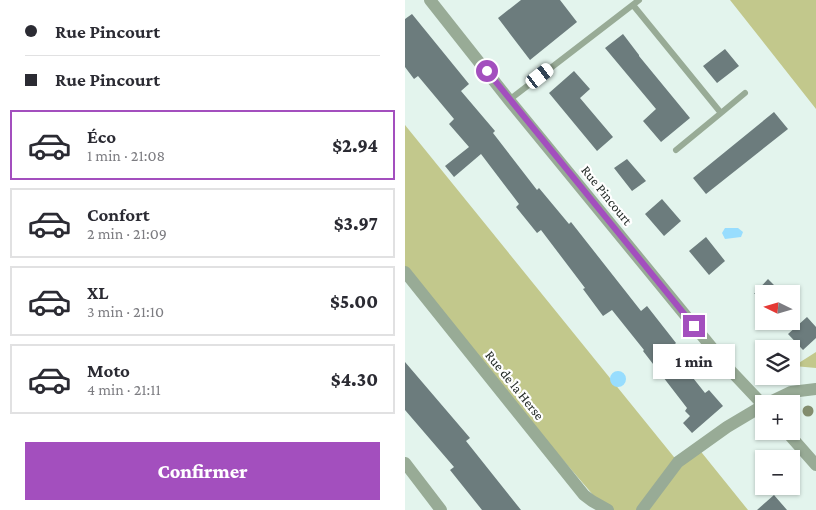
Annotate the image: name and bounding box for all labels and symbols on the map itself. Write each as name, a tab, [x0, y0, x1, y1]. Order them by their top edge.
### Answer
route start	[476, 60, 498, 82]
car	[523, 61, 556, 91]
street label: Rue Pincourt	[578, 162, 636, 228]
north arrow	[755, 285, 800, 330]
route end	[683, 315, 705, 337]
callout: 1 min	[653, 344, 735, 378]
street label: Rue de la Herse	[482, 347, 548, 423]

